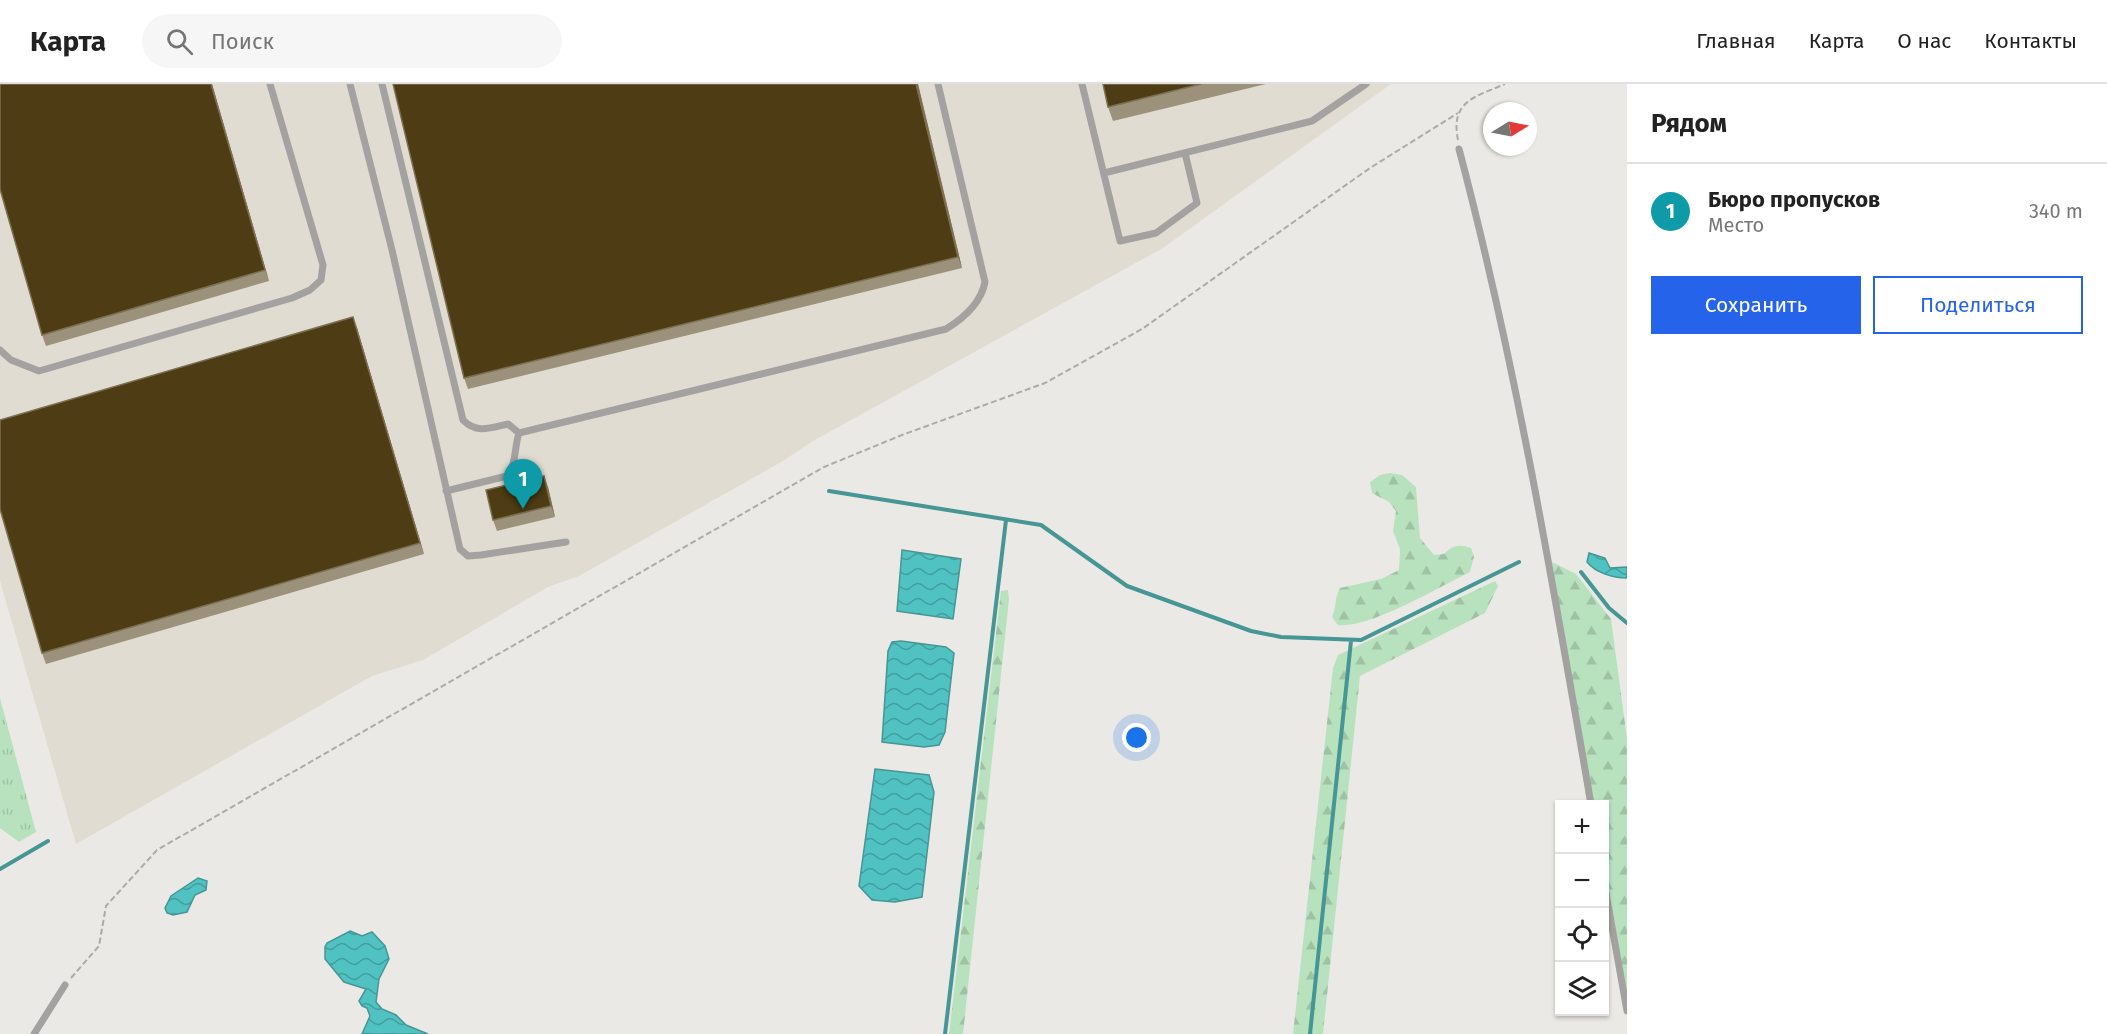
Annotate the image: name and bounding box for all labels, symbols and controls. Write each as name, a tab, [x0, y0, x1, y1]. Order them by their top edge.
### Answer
search box	[142, 14, 562, 68]
text: Карта	[30, 25, 106, 58]
icon: search	[163, 25, 196, 58]
text: Поиск	[211, 28, 274, 55]
text: Главная	[1696, 28, 1776, 54]
text: Карта	[1809, 28, 1864, 54]
text: О нас	[1897, 28, 1951, 54]
text: Контакты	[1984, 28, 2077, 54]
north arrow	[1483, 102, 1537, 156]
text: Рядом	[1651, 108, 1727, 139]
text: Бюро пропусков	[1708, 186, 1880, 213]
text: 1	[1666, 199, 1675, 223]
text: 340 m	[2029, 199, 2083, 223]
text: Место	[1708, 213, 1764, 237]
button: Сохранить	[1651, 276, 1861, 334]
button: Поделиться	[1873, 276, 2083, 334]
pin: 1	[504, 460, 542, 509]
your location	[1122, 723, 1151, 752]
map controls	[1555, 800, 1609, 1016]
button: +	[1555, 800, 1609, 854]
button: −	[1555, 854, 1609, 908]
button: locate	[1555, 908, 1609, 962]
button: layers	[1555, 962, 1609, 1016]

